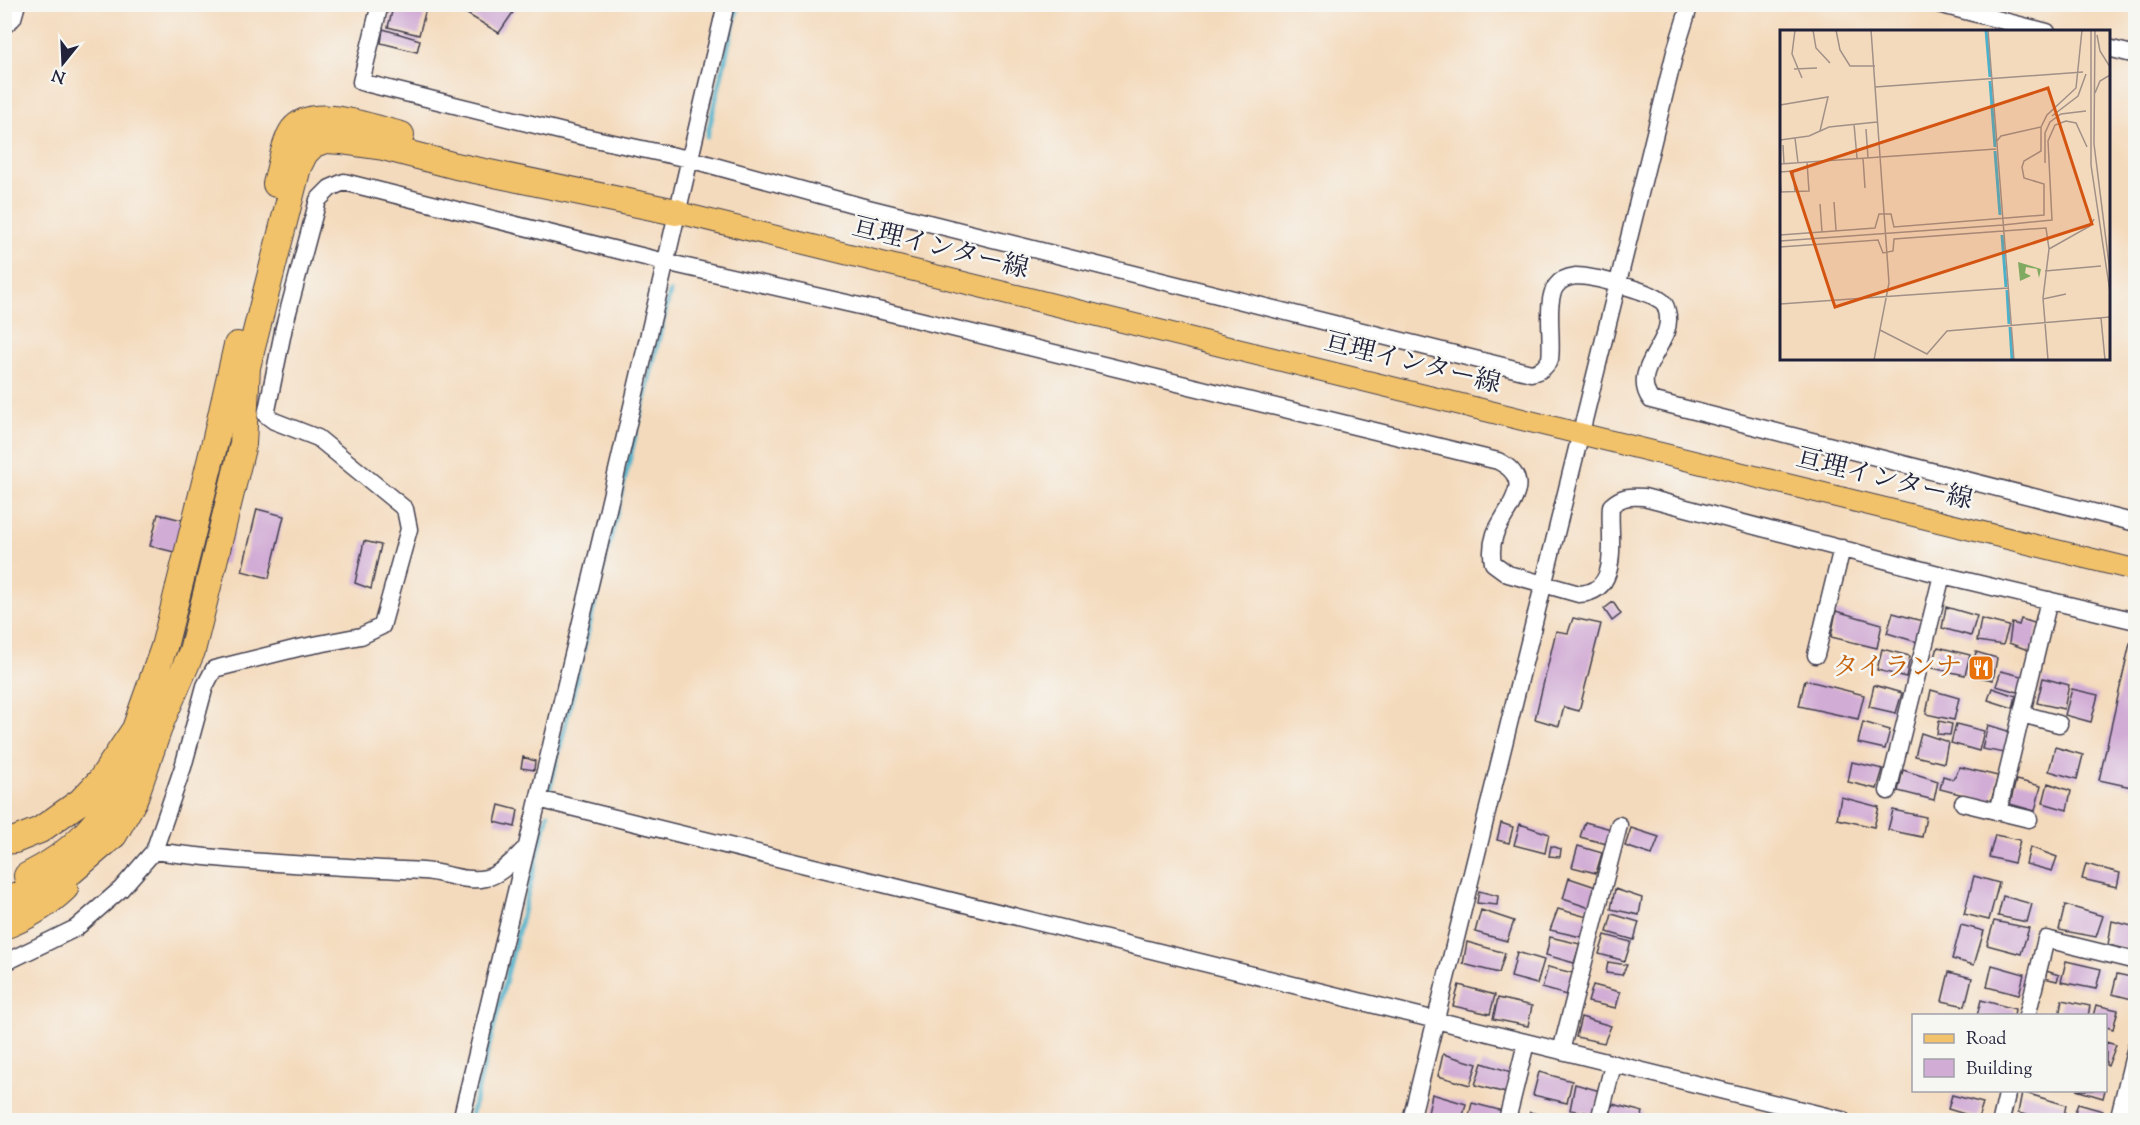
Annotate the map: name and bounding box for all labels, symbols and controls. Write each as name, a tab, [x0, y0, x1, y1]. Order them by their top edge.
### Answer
inset map	[1780, 30, 2110, 360]
north arrow	[33, 33, 93, 93]
text: N	[49, 62, 69, 88]
street label: 亘理インター線	[848, 209, 1032, 289]
street label: 亘理インター線	[1320, 324, 1504, 404]
street label: 亘理インター線	[1792, 440, 1976, 520]
place label: タイランナ	[1833, 650, 1962, 687]
restaurant icon: タイランナ	[1966, 653, 1996, 683]
legend	[1912, 1014, 2107, 1092]
text: Road	[1966, 1027, 2006, 1053]
text: Building	[1966, 1057, 2032, 1083]

